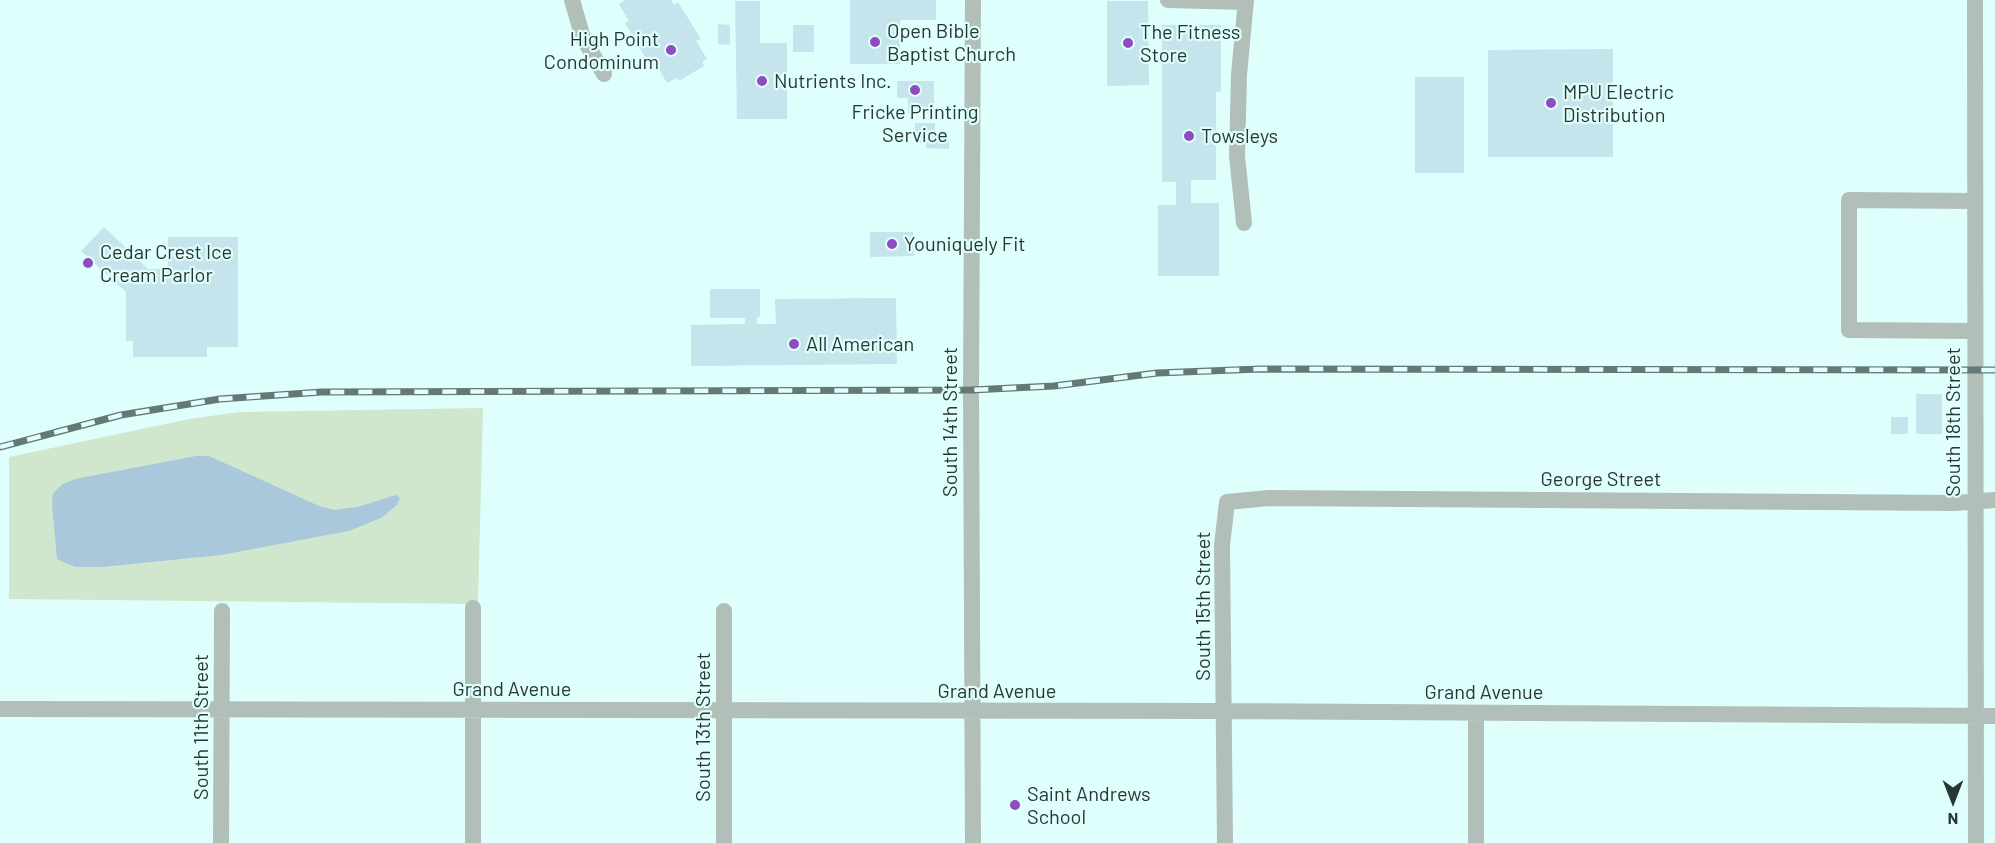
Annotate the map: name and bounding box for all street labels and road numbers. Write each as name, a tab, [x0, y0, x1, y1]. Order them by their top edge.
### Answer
street label: South 14th Street	[938, 347, 962, 497]
street label: South 18th Street	[1941, 347, 1965, 497]
street label: George Street	[1541, 467, 1661, 491]
street label: South 15th Street	[1191, 531, 1215, 681]
street label: South 13th Street	[691, 652, 715, 802]
street label: South 11th Street	[189, 654, 213, 800]
street label: Grand Avenue	[453, 677, 571, 701]
street label: Grand Avenue	[938, 679, 1056, 703]
street label: Grand Avenue	[1425, 680, 1543, 704]

